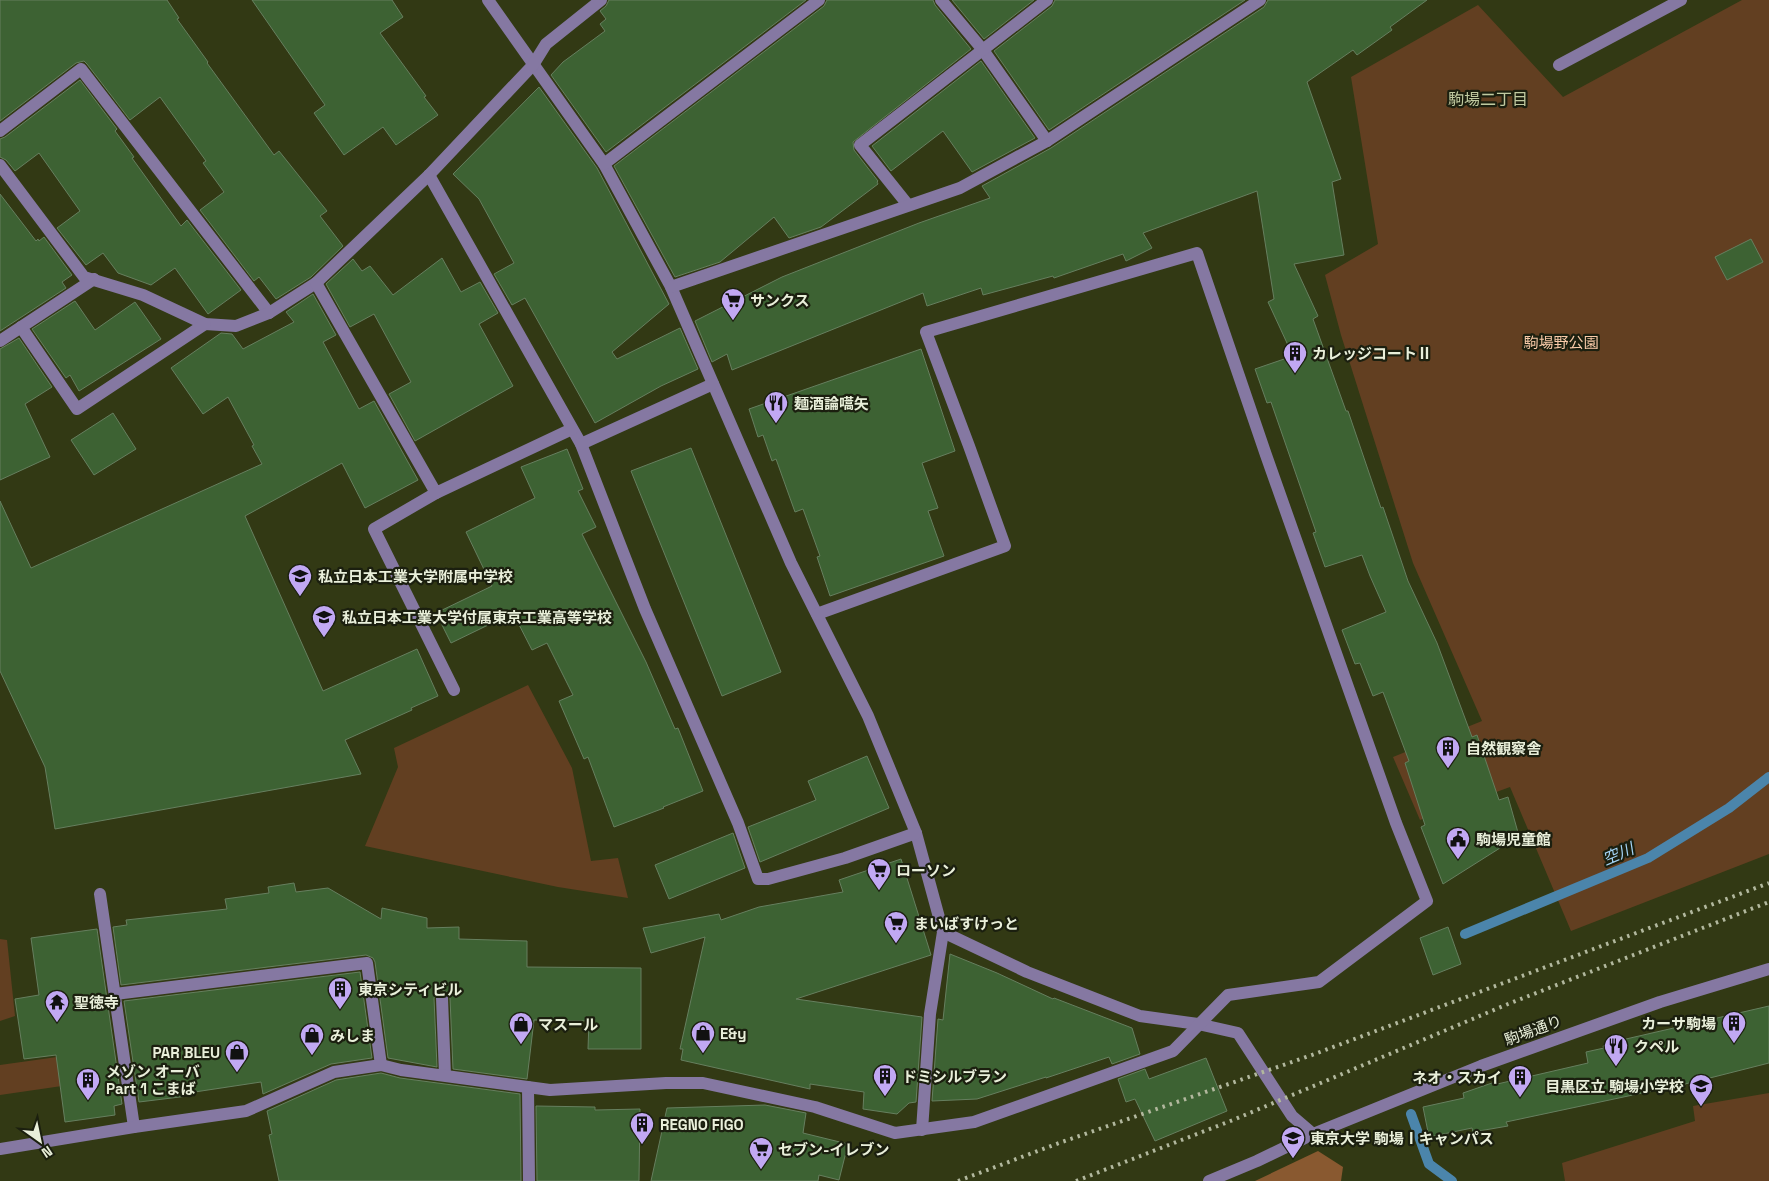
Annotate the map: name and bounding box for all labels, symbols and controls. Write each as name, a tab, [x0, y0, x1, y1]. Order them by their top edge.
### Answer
district label: 駒場二丁目	[1448, 89, 1528, 110]
supermarket icon: サンクス	[720, 287, 746, 321]
place label: サンクス	[750, 291, 810, 310]
park label: 駒場野公園	[1523, 333, 1599, 352]
building icon: カレッジコートⅡ	[1282, 340, 1308, 374]
place label: カレッジコートⅡ	[1312, 344, 1432, 363]
restaurant icon: 麺酒論嚆矢	[763, 390, 789, 424]
place label: 麺酒論嚆矢	[794, 394, 869, 413]
school or university icon: 私立日本工業大学附属中学校	[287, 563, 313, 597]
place label: 私立日本工業大学附属中学校	[318, 567, 513, 586]
school or university icon: 私立日本工業大学付属東京工業高等学校	[311, 604, 337, 638]
place label: 私立日本工業大学付属東京工業高等学校	[342, 608, 612, 627]
building icon: 自然観察舎	[1435, 735, 1461, 769]
place label: 自然観察舎	[1466, 739, 1542, 758]
public building icon: 駒場児童館	[1445, 826, 1471, 860]
place label: 駒場児童館	[1476, 830, 1551, 849]
water label: 空川	[1599, 837, 1639, 870]
supermarket icon: ローソン	[866, 857, 892, 891]
place label: ローソン	[896, 861, 956, 880]
supermarket icon: まいばすけっと	[883, 910, 909, 944]
place label: まいばすけっと	[914, 914, 1019, 933]
building icon: 東京シティビル	[327, 976, 353, 1010]
place label: 東京シティビル	[358, 980, 462, 999]
temple icon: 聖徳寺	[44, 989, 70, 1023]
place label: 聖徳寺	[74, 993, 119, 1012]
building icon: カーサ駒場	[1721, 1010, 1747, 1044]
shop icon: マスール	[508, 1011, 534, 1045]
street label: 駒場通り	[1502, 1011, 1564, 1049]
place label: カーサ駒場	[1641, 1014, 1716, 1033]
place label: マスール	[538, 1015, 598, 1034]
shop icon: E&y	[690, 1020, 716, 1054]
shop icon: みしま	[299, 1022, 325, 1056]
place label: E&y	[720, 1024, 746, 1043]
place label: みしま	[330, 1026, 375, 1045]
restaurant icon: クペル	[1603, 1033, 1629, 1067]
place label: クペル	[1634, 1037, 1679, 1056]
shop icon: PAR BLEU	[224, 1039, 250, 1073]
place label: PAR BLEU	[152, 1043, 220, 1062]
place label: メゾン オーバ Part 1 こまば	[106, 1062, 200, 1098]
building icon: ドミシルブラン	[872, 1063, 898, 1097]
building icon: ネオ・スカイ	[1507, 1064, 1533, 1098]
building icon: メゾン オーバ Part 1 こまば	[75, 1067, 101, 1101]
place label: ドミシルブラン	[902, 1067, 1007, 1086]
place label: ネオ・スカイ	[1412, 1068, 1502, 1087]
school or university icon: 目黒区立 駒場小学校	[1688, 1073, 1714, 1107]
place label: 目黒区立 駒場小学校	[1545, 1077, 1684, 1096]
building icon: REGNO FIGO	[629, 1111, 655, 1145]
place label: REGNO FIGO	[660, 1115, 744, 1134]
north arrow	[15, 1116, 65, 1166]
school or university icon: 東京大学 駒場Ⅰキャンパス	[1280, 1125, 1306, 1159]
place label: 東京大学 駒場Ⅰキャンパス	[1310, 1129, 1494, 1148]
supermarket icon: セブン-イレブン	[748, 1136, 774, 1170]
place label: セブン-イレブン	[778, 1140, 889, 1159]
text: N	[38, 1142, 56, 1162]

